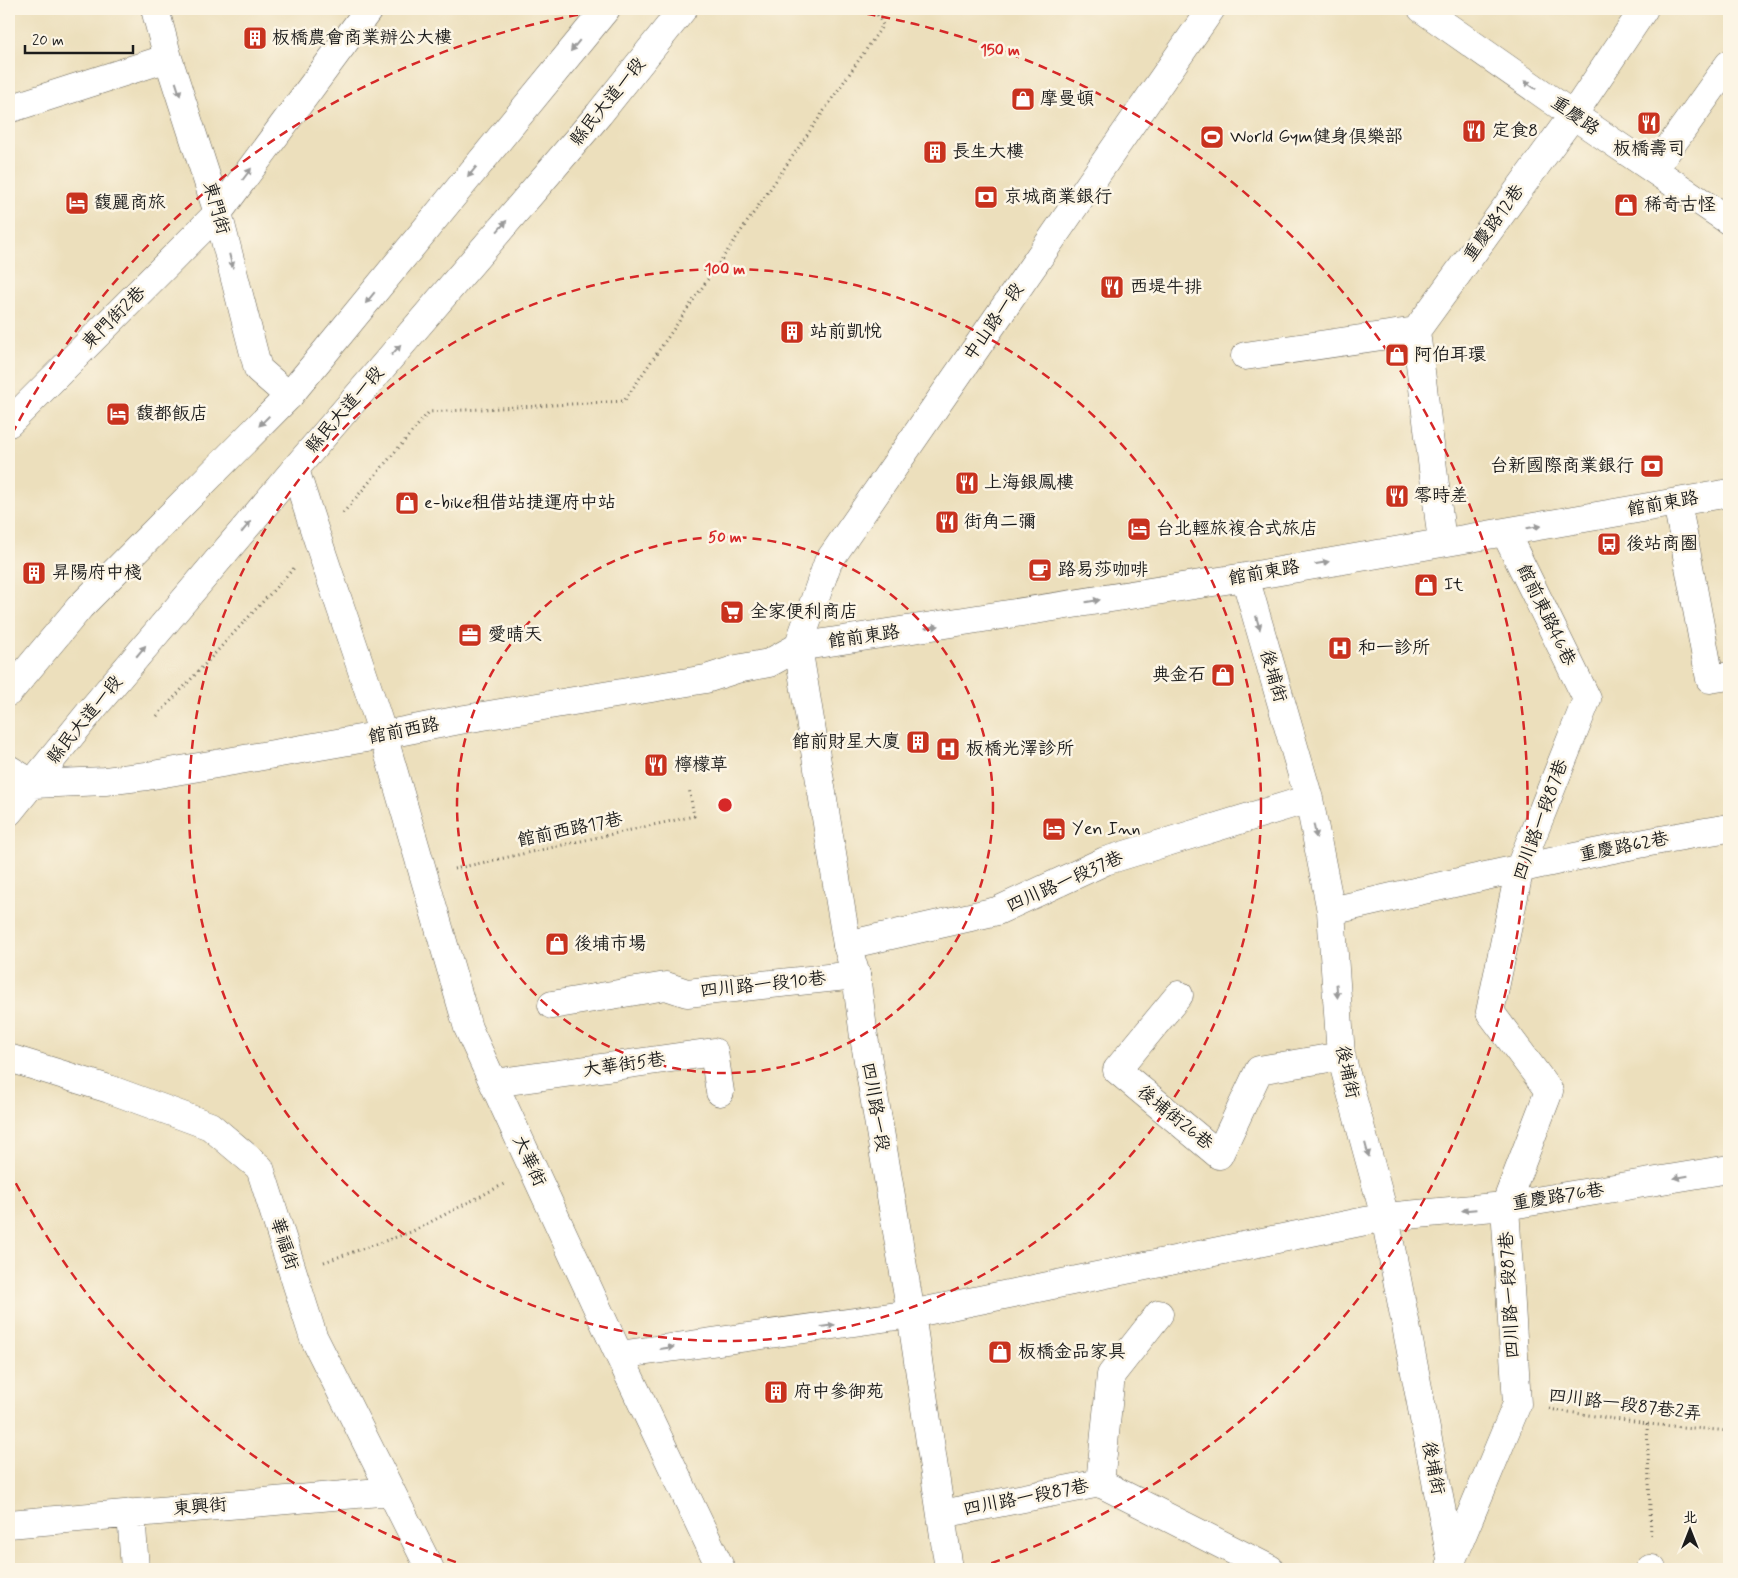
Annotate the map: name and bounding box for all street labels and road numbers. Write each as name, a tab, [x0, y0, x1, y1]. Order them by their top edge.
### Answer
street label: 縣民大道一段	[565, 52, 651, 152]
street label: 重慶路	[1546, 91, 1604, 141]
street label: 東門街	[197, 179, 235, 237]
street label: 重慶路12巷	[1458, 180, 1530, 266]
street label: 中山路一段	[958, 278, 1030, 366]
street label: 東門街2巷	[77, 281, 151, 355]
street label: 縣民大道一段	[301, 361, 389, 459]
street label: 館前東路	[1625, 486, 1701, 522]
street label: 館前東路	[1226, 555, 1302, 591]
street label: 館前東路46巷	[1511, 560, 1581, 670]
street label: 館前東路	[827, 620, 901, 654]
street label: 後埔街	[1254, 647, 1292, 705]
street label: 縣民大道一段	[42, 670, 128, 770]
street label: 館前西路	[366, 712, 442, 750]
street label: 四川路一段87巷	[1508, 756, 1574, 884]
street label: 館前西路17巷	[515, 807, 625, 853]
street label: 重慶路62巷	[1577, 827, 1671, 867]
street label: 四川路一段37巷	[1003, 846, 1127, 918]
street label: 四川路一段10巷	[699, 966, 827, 1004]
street label: 後埔街	[1330, 1043, 1364, 1101]
street label: 大華街5巷	[581, 1047, 667, 1083]
street label: 四川路一段	[855, 1061, 895, 1153]
street label: 後埔街26巷	[1132, 1080, 1218, 1156]
street label: 大華街	[507, 1131, 551, 1191]
street label: 重慶路76巷	[1510, 1178, 1606, 1216]
street label: 華福街	[264, 1215, 304, 1273]
street label: 四川路一段87巷	[1495, 1231, 1525, 1359]
street label: 四川路一段87巷2弄	[1547, 1384, 1703, 1426]
street label: 後埔街	[1416, 1439, 1450, 1497]
street label: 四川路一段87巷	[961, 1474, 1091, 1522]
street label: 東興街	[172, 1493, 228, 1521]

